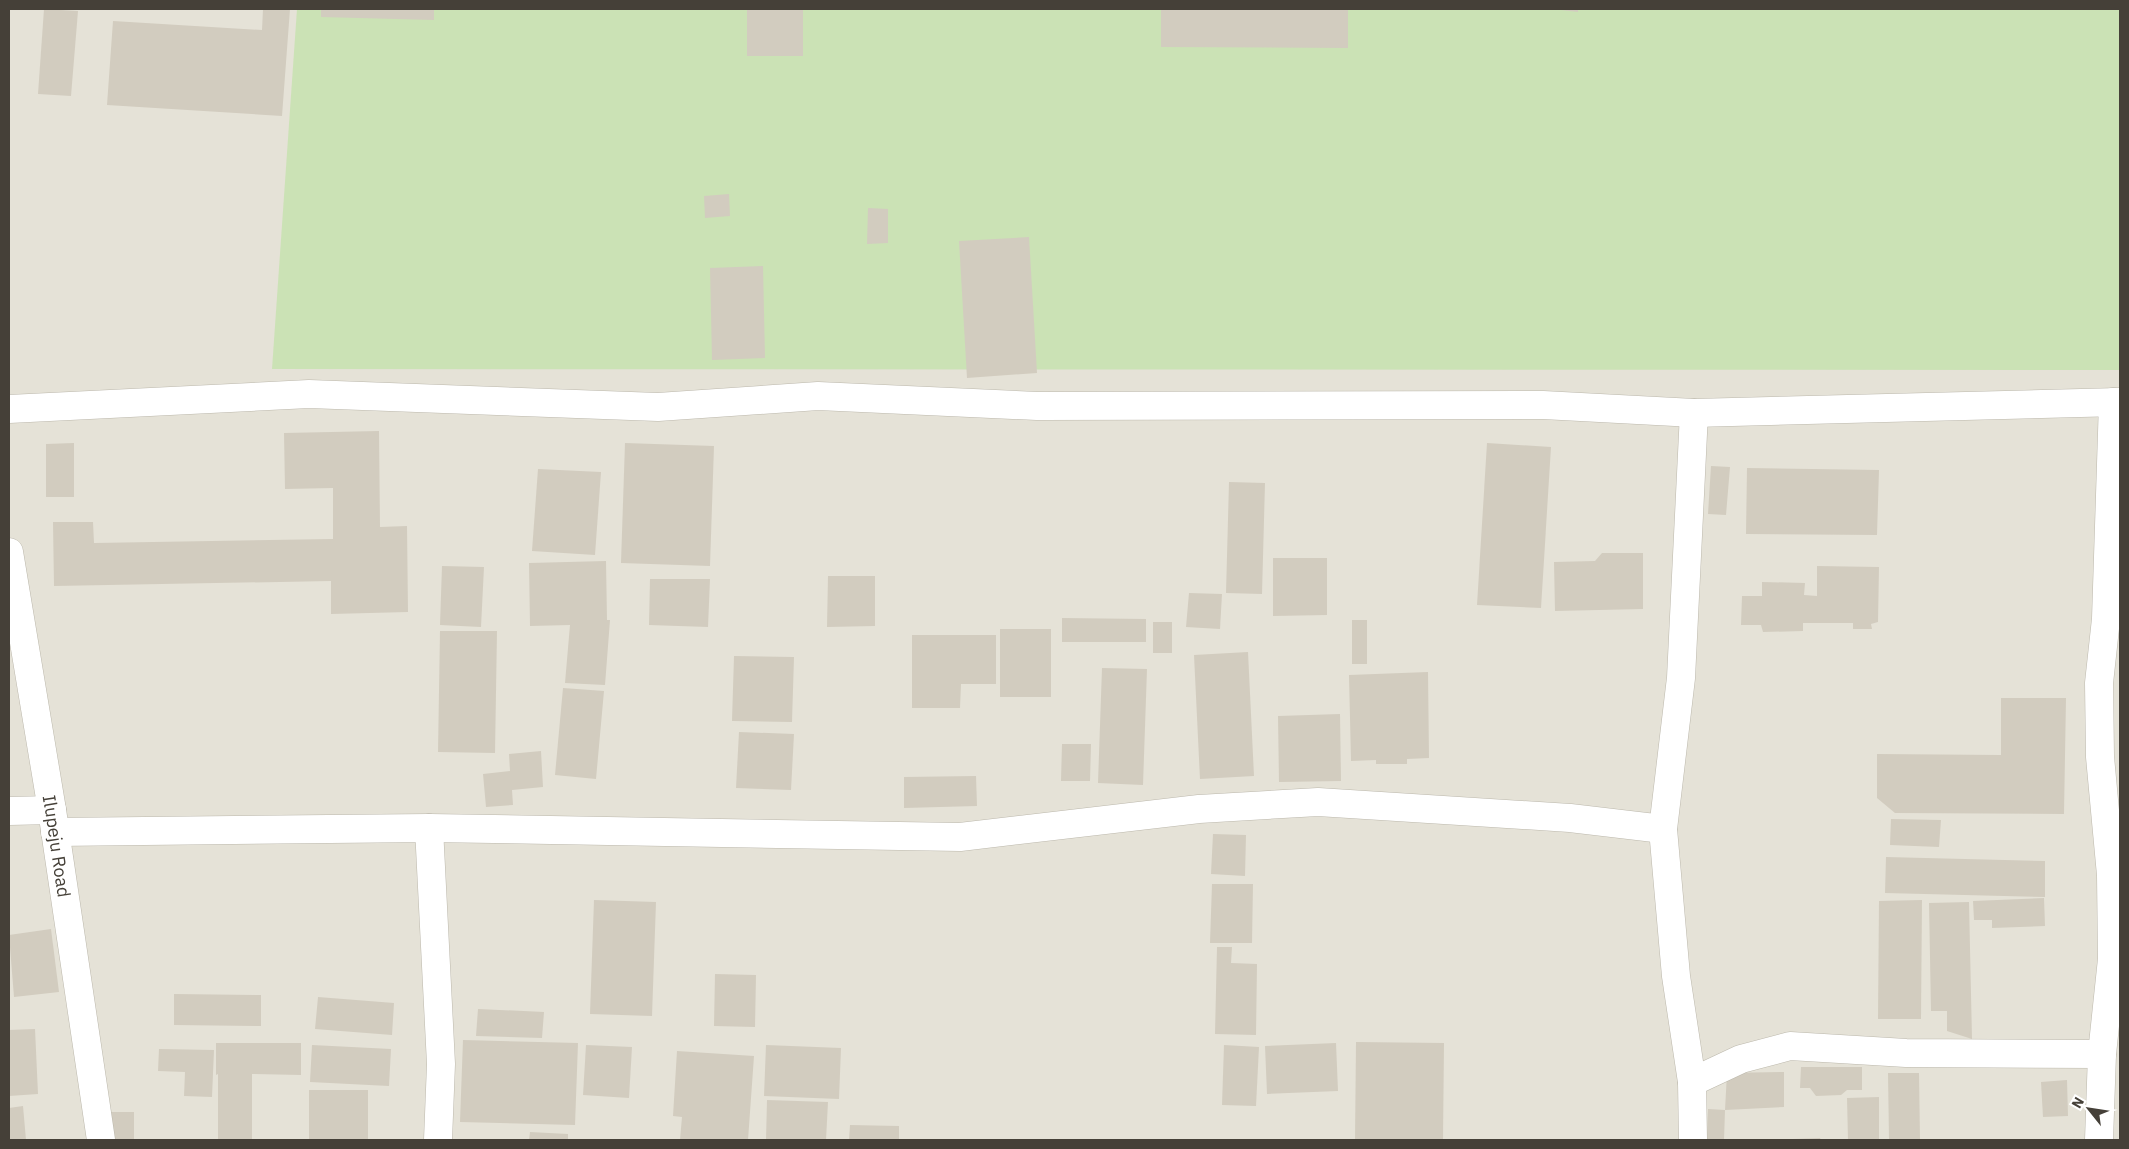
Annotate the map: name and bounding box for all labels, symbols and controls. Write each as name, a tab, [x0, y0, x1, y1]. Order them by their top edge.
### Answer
street label: Ilupeju Road	[38, 793, 76, 899]
north arrow	[2064, 1084, 2114, 1134]
text: N	[2067, 1094, 2088, 1111]

